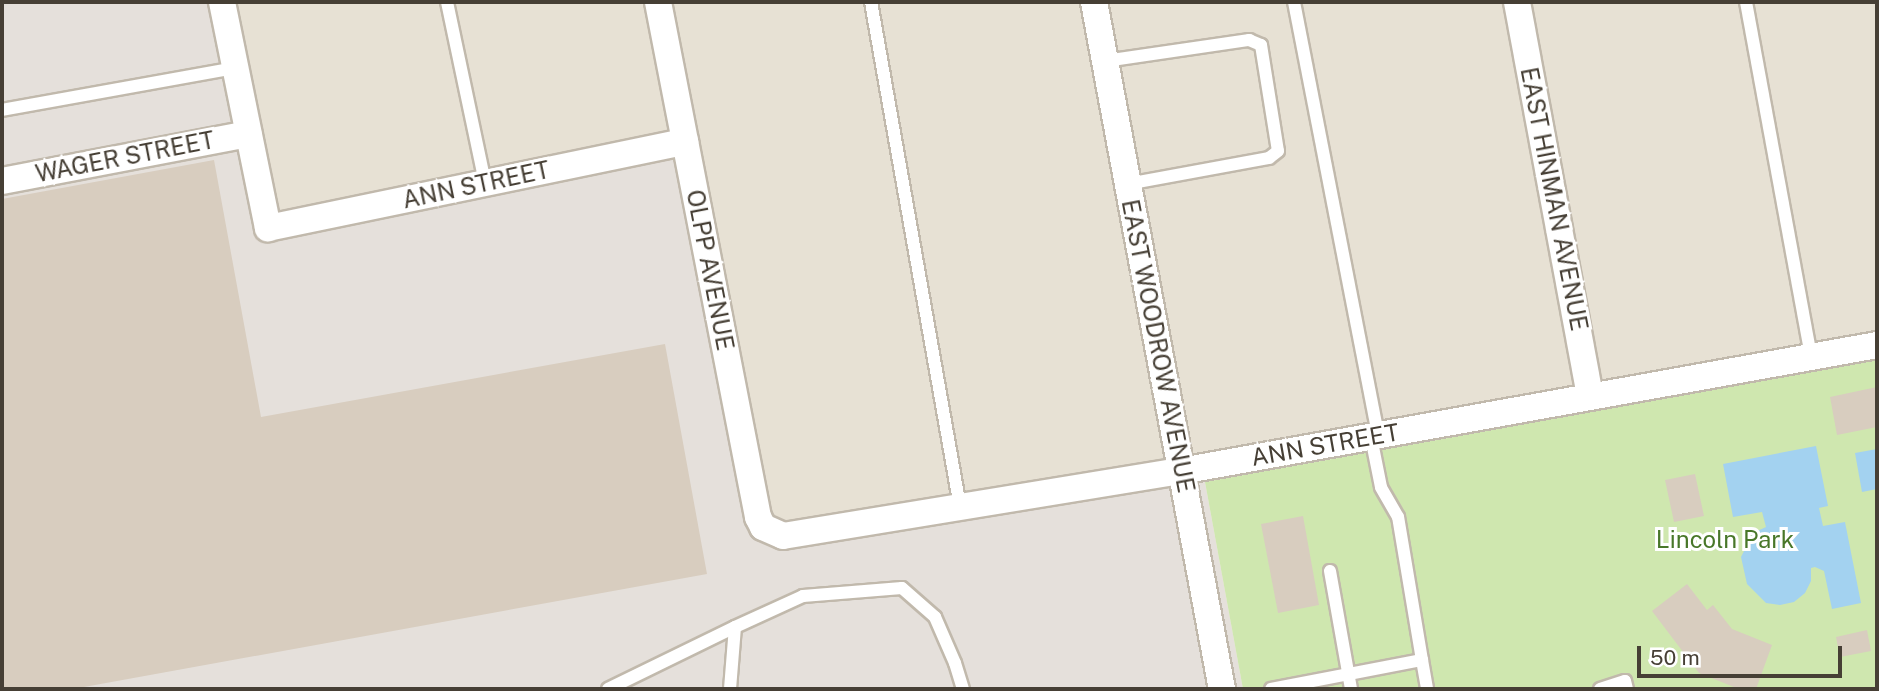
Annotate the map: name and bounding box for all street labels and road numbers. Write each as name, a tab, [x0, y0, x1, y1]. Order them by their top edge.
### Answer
street label: EAST HINMAN AVENUE	[1514, 65, 1594, 333]
street label: WAGER STREET	[33, 126, 217, 188]
street label: ANN STREET	[400, 155, 552, 215]
street label: OLPP AVENUE	[680, 187, 740, 353]
street label: EAST WOODROW AVENUE	[1115, 197, 1201, 495]
street label: ANN STREET	[1249, 418, 1401, 472]

